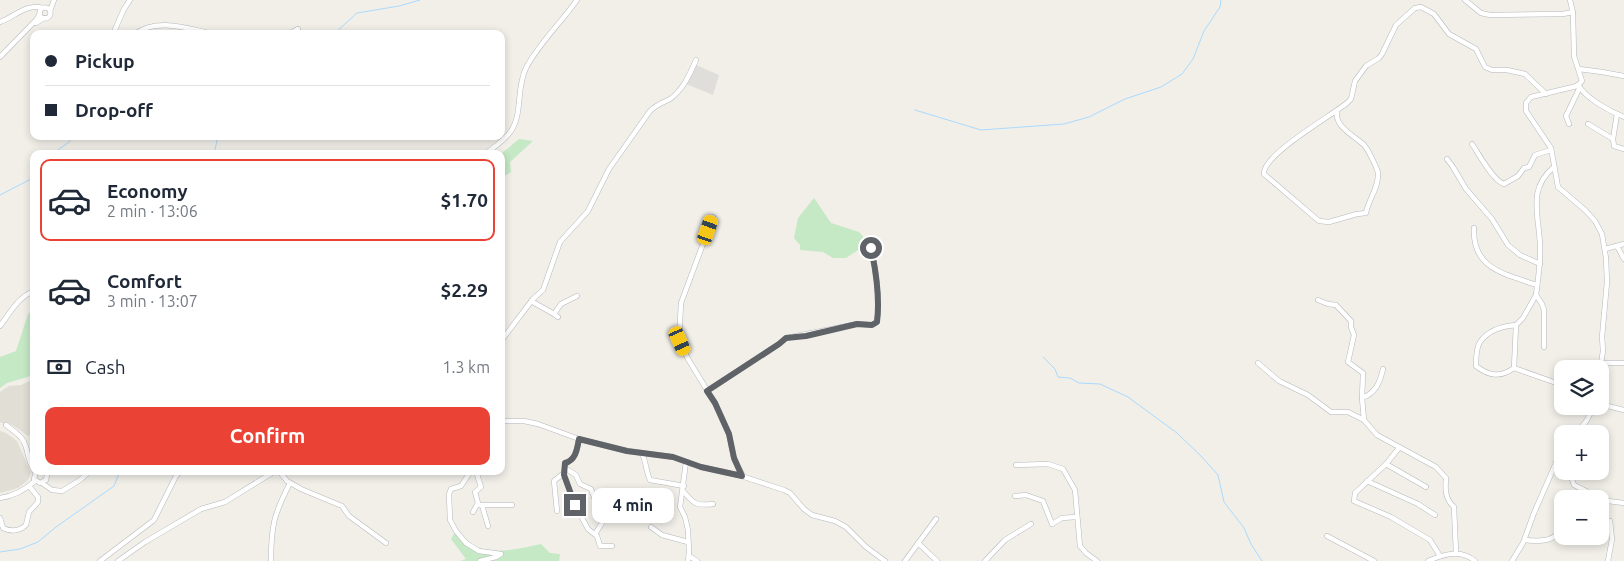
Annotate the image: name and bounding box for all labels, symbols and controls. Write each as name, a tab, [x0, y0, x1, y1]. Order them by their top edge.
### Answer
text: Pickup	[75, 50, 135, 72]
text: Drop-off	[75, 99, 153, 121]
icon: car	[47, 178, 92, 223]
text: Economy	[107, 180, 188, 202]
text: $1.70	[440, 189, 488, 211]
text: 2 min · 13:06	[107, 202, 198, 220]
car	[696, 213, 719, 247]
route start	[860, 237, 882, 259]
icon: car	[47, 268, 92, 313]
text: Comfort	[107, 270, 182, 292]
text: $2.29	[440, 279, 488, 301]
text: 3 min · 13:07	[107, 292, 198, 310]
car	[667, 324, 692, 358]
icon: cash	[45, 353, 73, 381]
text: Cash	[85, 356, 126, 378]
text: 1.3 km	[442, 358, 490, 376]
map controls	[1554, 360, 1609, 545]
button: layers	[1554, 360, 1609, 415]
button: Confirm	[45, 407, 490, 465]
button: +	[1554, 425, 1609, 480]
callout: 4 min	[592, 488, 675, 522]
button: −	[1554, 490, 1609, 545]
route end	[564, 494, 586, 516]
text: 4 min	[613, 496, 653, 514]

